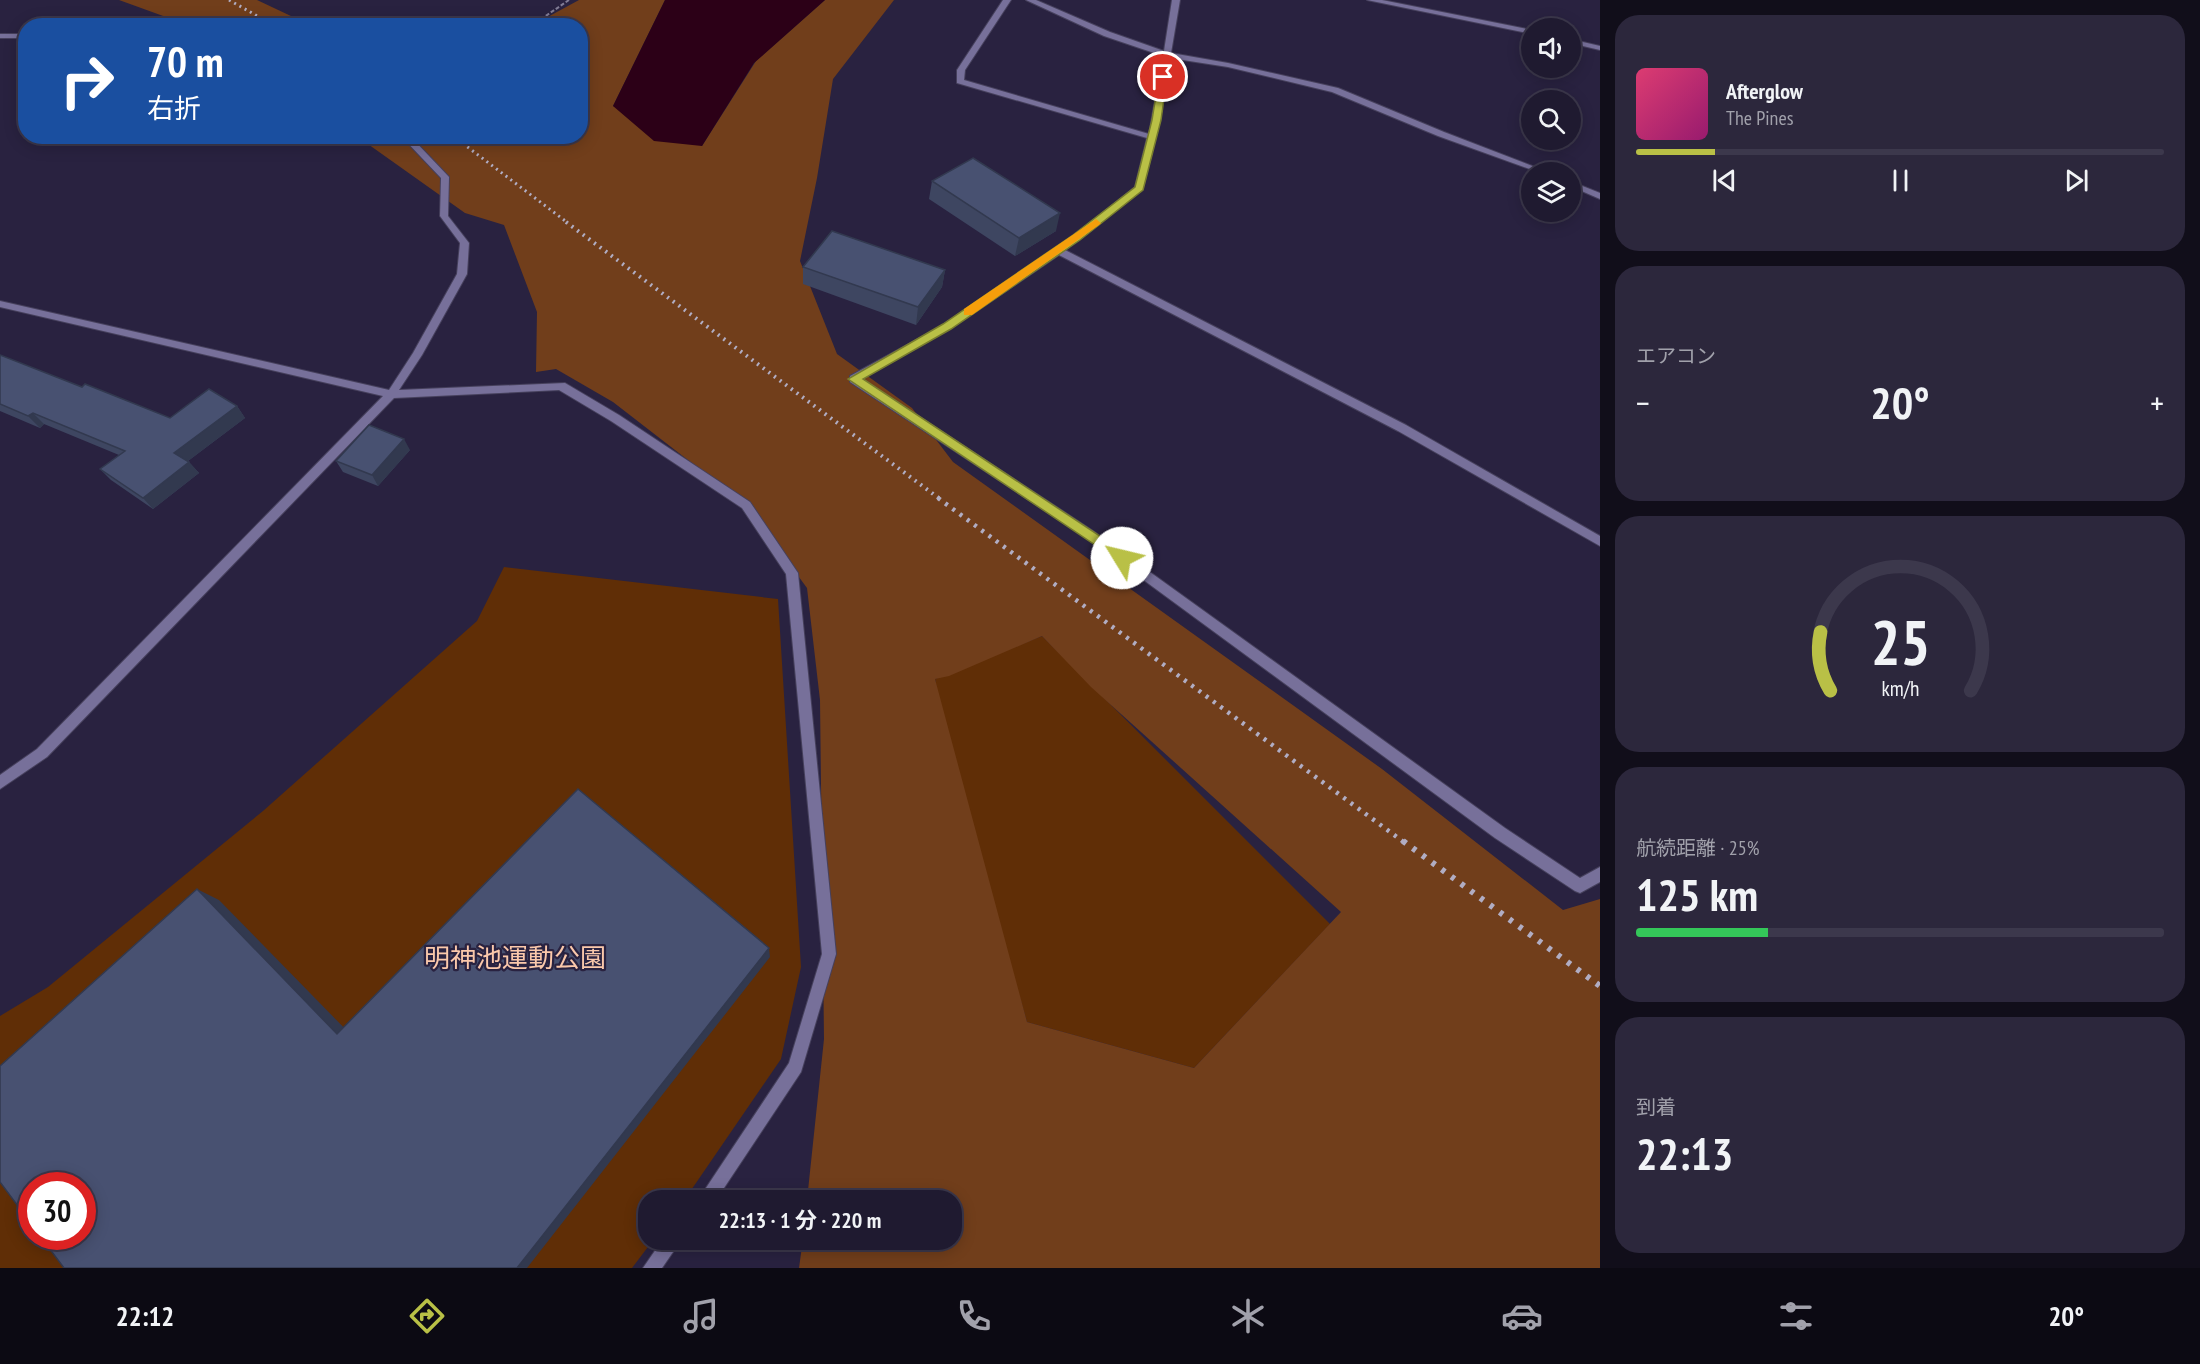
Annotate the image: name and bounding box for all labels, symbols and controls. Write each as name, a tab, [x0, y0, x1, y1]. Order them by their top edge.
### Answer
map controls	[1521, 18, 1581, 222]
button: sound	[1521, 18, 1581, 78]
text: 70 m	[147, 34, 224, 89]
icon: right	[48, 42, 126, 120]
pin	[1137, 51, 1188, 102]
icon: arrive	[1146, 60, 1179, 93]
text: Afterglow	[1726, 77, 1803, 105]
button: search	[1521, 90, 1581, 150]
text: 右折	[147, 91, 201, 125]
text: The Pines	[1726, 105, 1793, 131]
button: layers	[1521, 162, 1581, 222]
icon: previous	[1708, 164, 1741, 197]
icon: pause	[1884, 164, 1917, 197]
icon: next	[2060, 164, 2093, 197]
text: エアコン	[1636, 343, 1716, 369]
text: 20°	[1870, 373, 1930, 431]
text: −	[1636, 381, 1650, 424]
text: +	[2150, 381, 2164, 424]
position arrow	[1090, 526, 1154, 590]
text: 25	[1870, 601, 1930, 682]
text: km/h	[1881, 674, 1919, 702]
text: 航続距離 · 25%	[1636, 835, 1759, 861]
text: 125 km	[1636, 865, 1758, 923]
park label: 明神池運動公園	[424, 941, 606, 974]
text: 到着	[1636, 1094, 1676, 1120]
text: 22:13	[1636, 1124, 1733, 1182]
speed limit sign: 30	[18, 1172, 96, 1250]
text: 22:13 · 1 分 · 220 m	[719, 1206, 881, 1234]
icon: directions	[406, 1295, 448, 1337]
icon: music	[680, 1295, 722, 1337]
icon: phone	[953, 1295, 995, 1337]
icon: climate	[1227, 1295, 1269, 1337]
icon: car	[1501, 1295, 1543, 1337]
icon: filters	[1775, 1295, 1817, 1337]
text: 22:12	[116, 1299, 174, 1333]
text: 20°	[2048, 1299, 2084, 1333]

